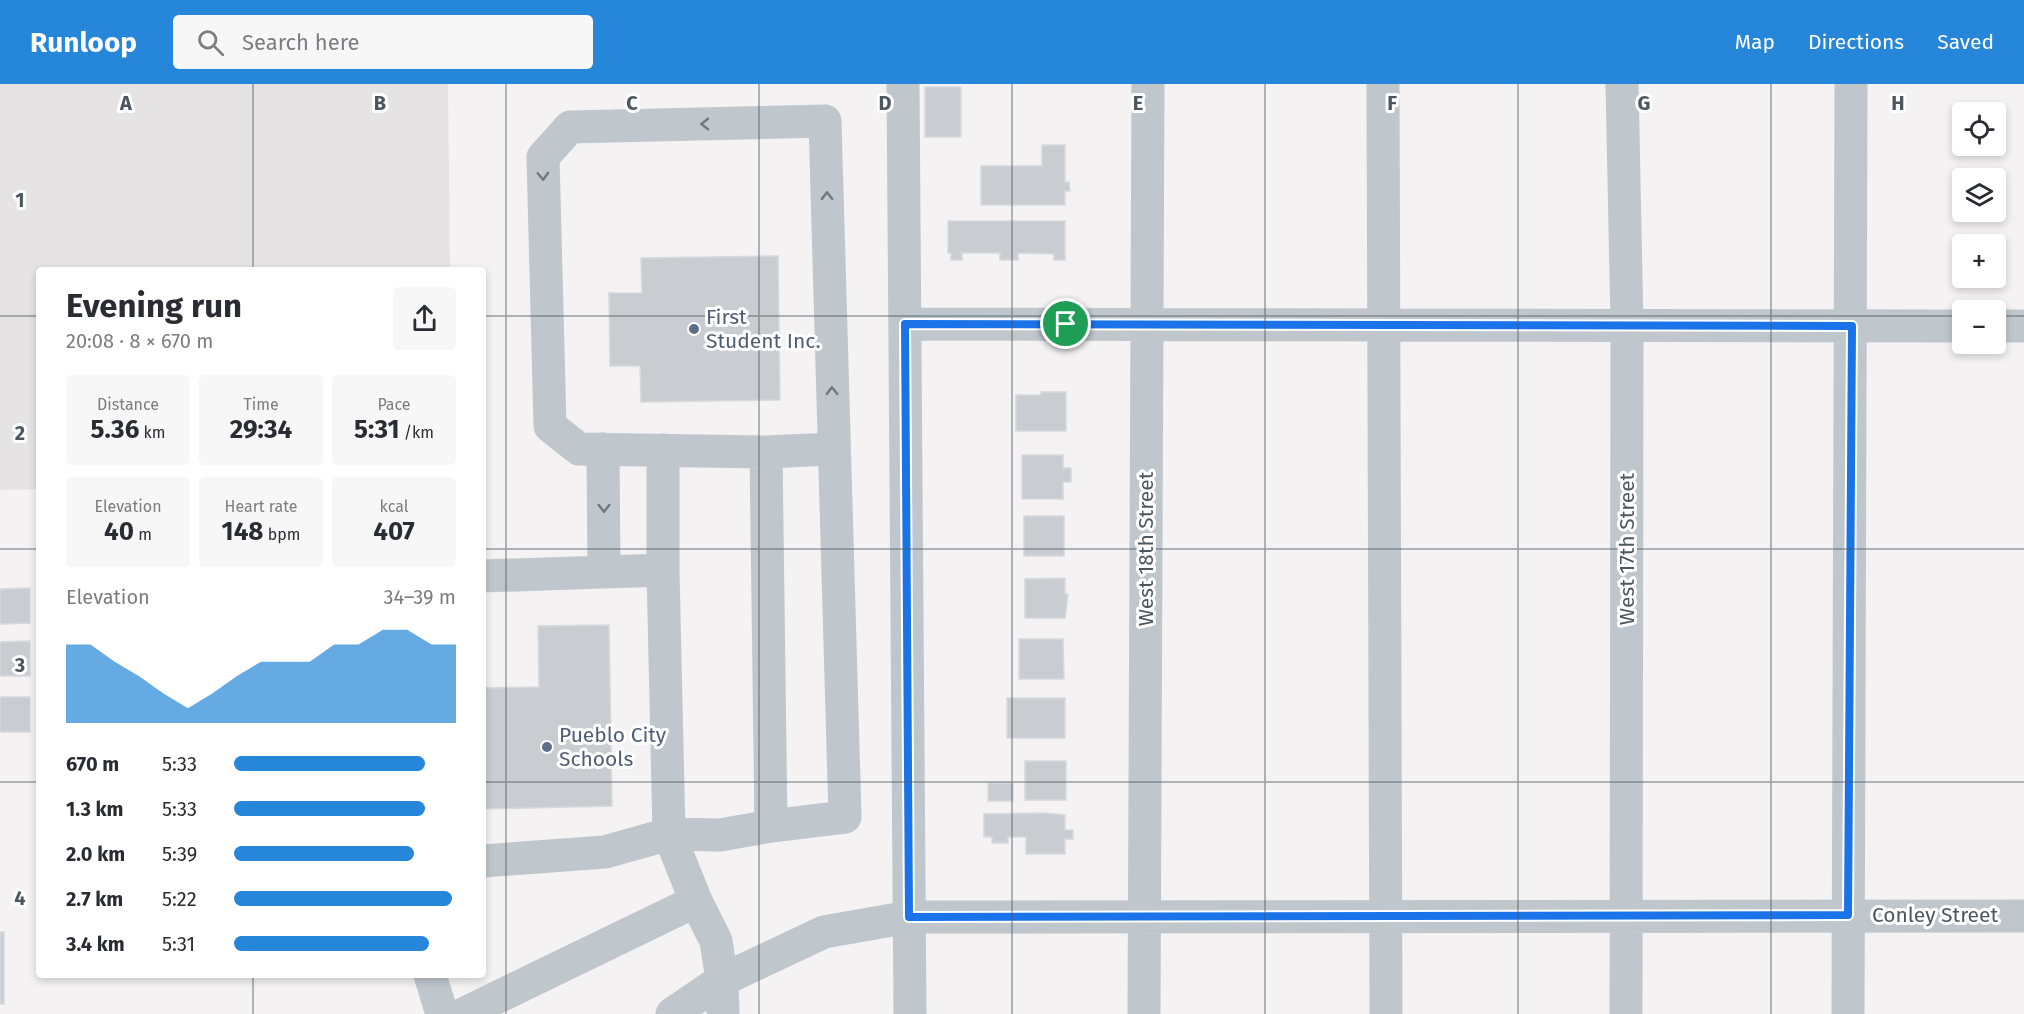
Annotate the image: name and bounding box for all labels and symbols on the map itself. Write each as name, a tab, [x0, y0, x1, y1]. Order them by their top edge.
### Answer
text: A	[119, 91, 133, 115]
text: B	[374, 91, 386, 115]
text: C	[626, 91, 638, 115]
text: D	[878, 91, 892, 115]
text: E	[1133, 91, 1143, 115]
text: F	[1387, 91, 1397, 115]
text: G	[1638, 91, 1650, 115]
text: H	[1891, 91, 1905, 115]
one-way arrow	[701, 118, 710, 130]
one-way arrow	[537, 172, 550, 181]
text: 1	[15, 188, 25, 212]
one-way arrow	[821, 192, 833, 201]
pin	[1040, 298, 1091, 349]
place label: First Student Inc.	[706, 304, 821, 354]
marker: First Student Inc.	[687, 322, 701, 336]
one-way arrow	[825, 387, 838, 396]
text: 2	[15, 421, 25, 445]
street label: West 18th Street	[1133, 471, 1159, 626]
street label: West 17th Street	[1614, 472, 1640, 625]
one-way arrow	[598, 503, 610, 512]
text: 3	[14, 653, 25, 677]
place label: Pueblo City Schools	[559, 722, 667, 772]
marker: Pueblo City Schools	[540, 740, 554, 754]
text: 4	[14, 886, 26, 910]
street label: Conley Street	[1872, 902, 1999, 928]

